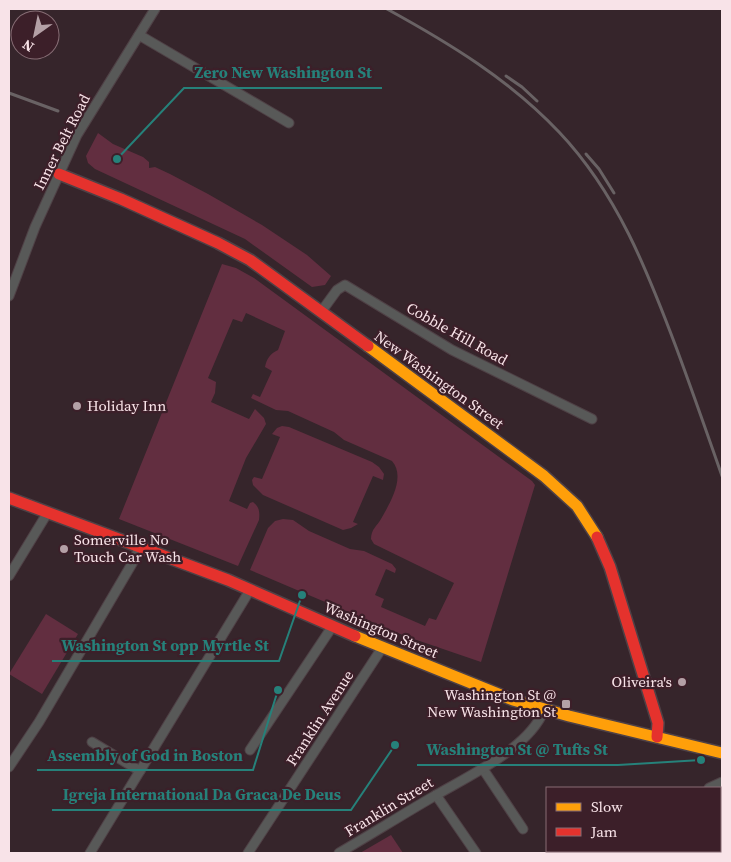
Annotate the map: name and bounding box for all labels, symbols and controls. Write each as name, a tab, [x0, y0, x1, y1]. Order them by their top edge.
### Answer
north arrow	[10, 10, 60, 60]
text: N	[18, 35, 38, 57]
callout: Zero New Washington St	[184, 57, 382, 88]
text: Zero New Washington St	[194, 61, 372, 83]
street label: Inner Belt Road	[28, 90, 95, 193]
street label: Cobble Hill Road	[403, 297, 512, 370]
street label: New Washington Street	[370, 326, 508, 434]
place label: Holiday Inn	[87, 395, 166, 416]
marker: Holiday Inn	[71, 400, 83, 412]
place label: Somerville No Touch Car Wash	[74, 529, 181, 567]
marker: Somerville No Touch Car Wash	[58, 543, 70, 555]
street label: Washington Street	[321, 596, 442, 663]
callout: Washington St opp Myrtle St	[52, 630, 279, 661]
text: Washington St opp Myrtle St	[61, 634, 269, 656]
street label: Franklin Avenue	[281, 666, 359, 770]
place label: Oliveira's	[612, 671, 672, 692]
marker: Oliveira's	[676, 676, 688, 688]
place label: Washington St @ New Washington St	[427, 684, 556, 722]
marker: Washington St @ New Washington St	[560, 698, 572, 710]
callout: Washington St @ Tufts St	[417, 734, 618, 765]
text: Washington St @ Tufts St	[426, 738, 608, 760]
callout: Assembly of God in Boston	[37, 739, 253, 770]
text: Assembly of God in Boston	[47, 744, 243, 766]
street label: Franklin Street	[341, 772, 437, 841]
callout: Igreja International Da Graca De Deus	[52, 779, 351, 810]
text: Igreja International Da Graca De Deus	[63, 783, 341, 805]
legend	[546, 787, 721, 852]
text: Slow	[591, 796, 623, 817]
text: Jam	[590, 821, 618, 842]

